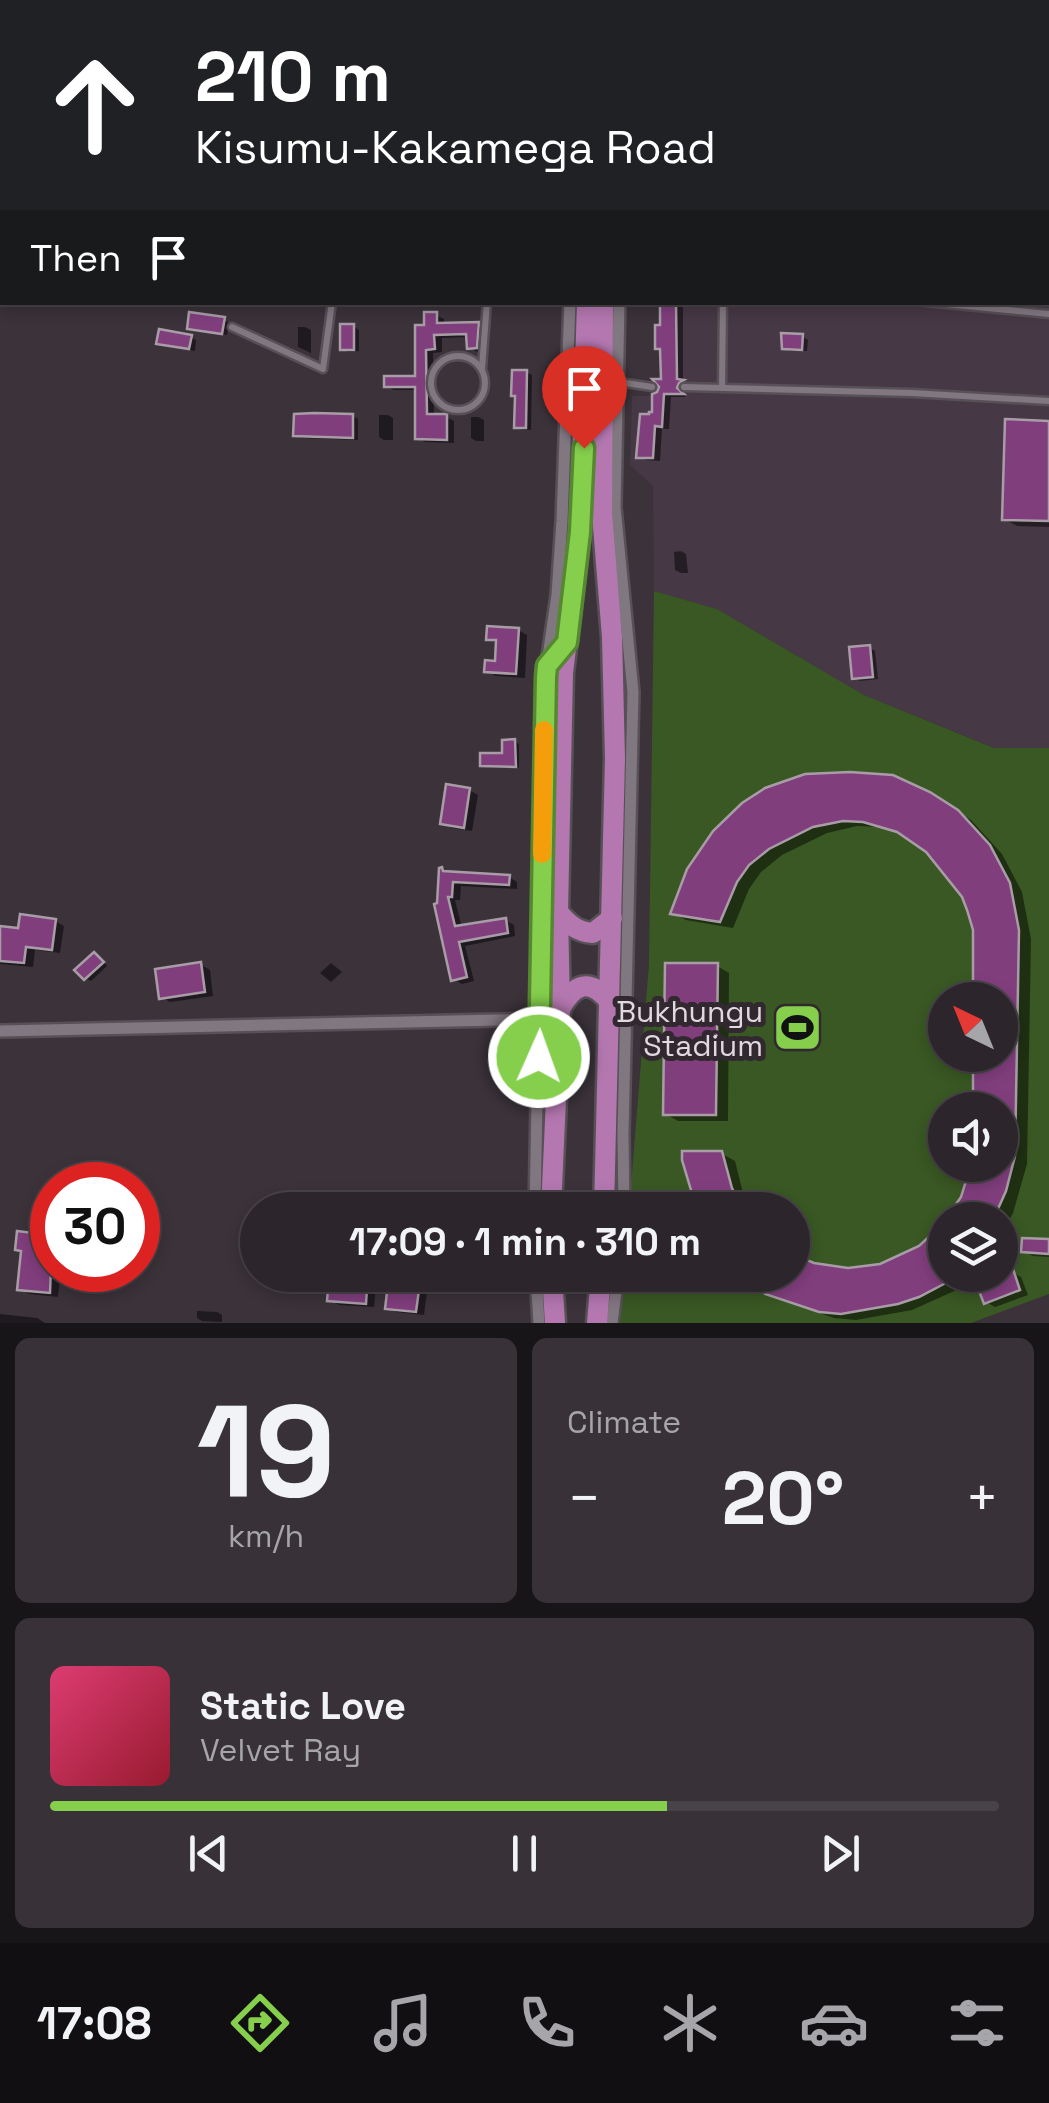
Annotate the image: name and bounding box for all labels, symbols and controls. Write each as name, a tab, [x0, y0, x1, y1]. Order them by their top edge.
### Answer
text: 210 m	[195, 32, 391, 121]
icon: ahead	[30, 40, 160, 170]
text: Kisumu-Kakamega Road	[195, 119, 716, 176]
icon: arrive	[141, 230, 196, 285]
text: Then	[30, 234, 121, 282]
pin	[542, 346, 627, 449]
icon: arrive	[557, 361, 612, 416]
north arrow	[928, 982, 1018, 1072]
map controls	[928, 982, 1018, 1292]
place label: Bukhungu Stadium	[616, 992, 763, 1065]
sports icon: Bukhungu Stadium	[772, 1002, 824, 1054]
position arrow	[487, 1005, 591, 1109]
button: sound	[928, 1092, 1018, 1182]
speed limit sign: 30	[30, 1162, 160, 1292]
button: layers	[928, 1202, 1018, 1292]
text: 17:09 · 1 min · 310 m	[349, 1218, 701, 1266]
text: 19	[196, 1368, 336, 1534]
text: Climate	[567, 1402, 681, 1442]
text: 20°	[722, 1450, 844, 1546]
text: −	[567, 1463, 601, 1533]
text: +	[965, 1463, 999, 1533]
text: km/h	[228, 1516, 304, 1556]
text: Static Love	[200, 1682, 406, 1730]
text: Velvet Ray	[200, 1730, 361, 1770]
icon: previous	[181, 1826, 236, 1881]
icon: pause	[497, 1826, 552, 1881]
icon: next	[813, 1826, 868, 1881]
icon: directions	[225, 1988, 295, 2058]
icon: music	[368, 1988, 438, 2058]
icon: phone	[512, 1988, 582, 2058]
icon: climate	[655, 1988, 725, 2058]
icon: car	[799, 1988, 869, 2058]
icon: filters	[942, 1988, 1012, 2058]
text: 17:08	[37, 1995, 152, 2052]

